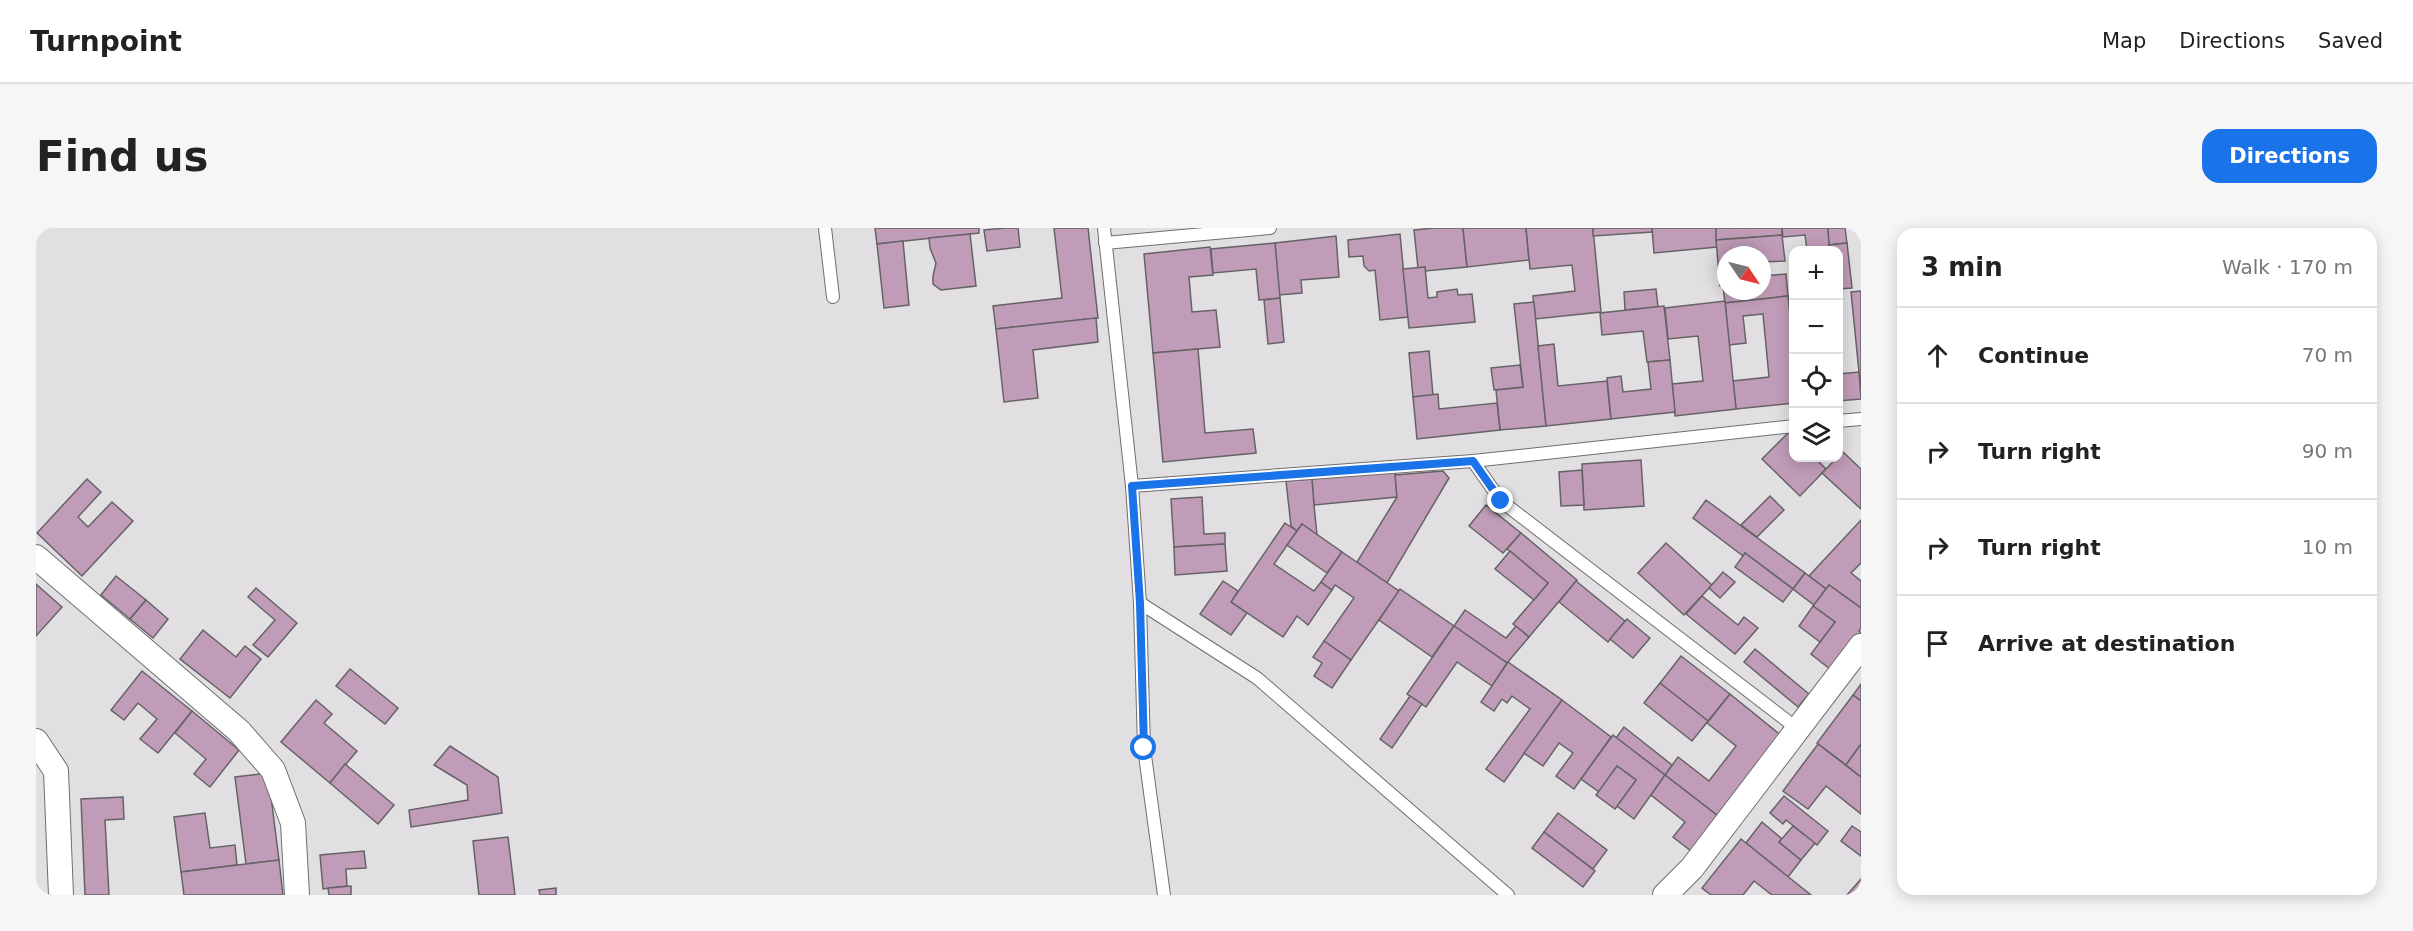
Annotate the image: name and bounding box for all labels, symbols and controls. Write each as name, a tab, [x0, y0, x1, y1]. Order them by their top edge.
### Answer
text: Turnpoint	[30, 25, 182, 58]
text: Map	[2102, 29, 2146, 53]
text: Directions	[2179, 29, 2285, 53]
text: Saved	[2318, 29, 2383, 53]
button: Directions	[2202, 129, 2377, 183]
text: Find us	[36, 132, 209, 181]
north arrow	[1717, 246, 1771, 300]
map controls	[1789, 246, 1843, 462]
button: +	[1789, 246, 1843, 300]
text: 3 min	[1921, 252, 2003, 282]
text: Walk · 170 m	[2222, 255, 2353, 279]
button: −	[1789, 300, 1843, 354]
icon: ahead	[1921, 339, 1954, 372]
text: Continue	[1978, 343, 2089, 368]
text: 70 m	[2302, 343, 2353, 367]
button: locate	[1789, 354, 1843, 408]
button: layers	[1789, 408, 1843, 462]
icon: right	[1921, 435, 1954, 468]
text: Turn right	[1978, 439, 2101, 464]
text: 90 m	[2302, 439, 2353, 463]
route end	[1487, 487, 1513, 513]
icon: right	[1921, 531, 1954, 564]
text: Turn right	[1978, 535, 2101, 560]
text: 10 m	[2302, 535, 2353, 559]
icon: arrive	[1921, 627, 1954, 660]
text: Arrive at destination	[1978, 631, 2235, 656]
route start	[1130, 734, 1156, 760]

